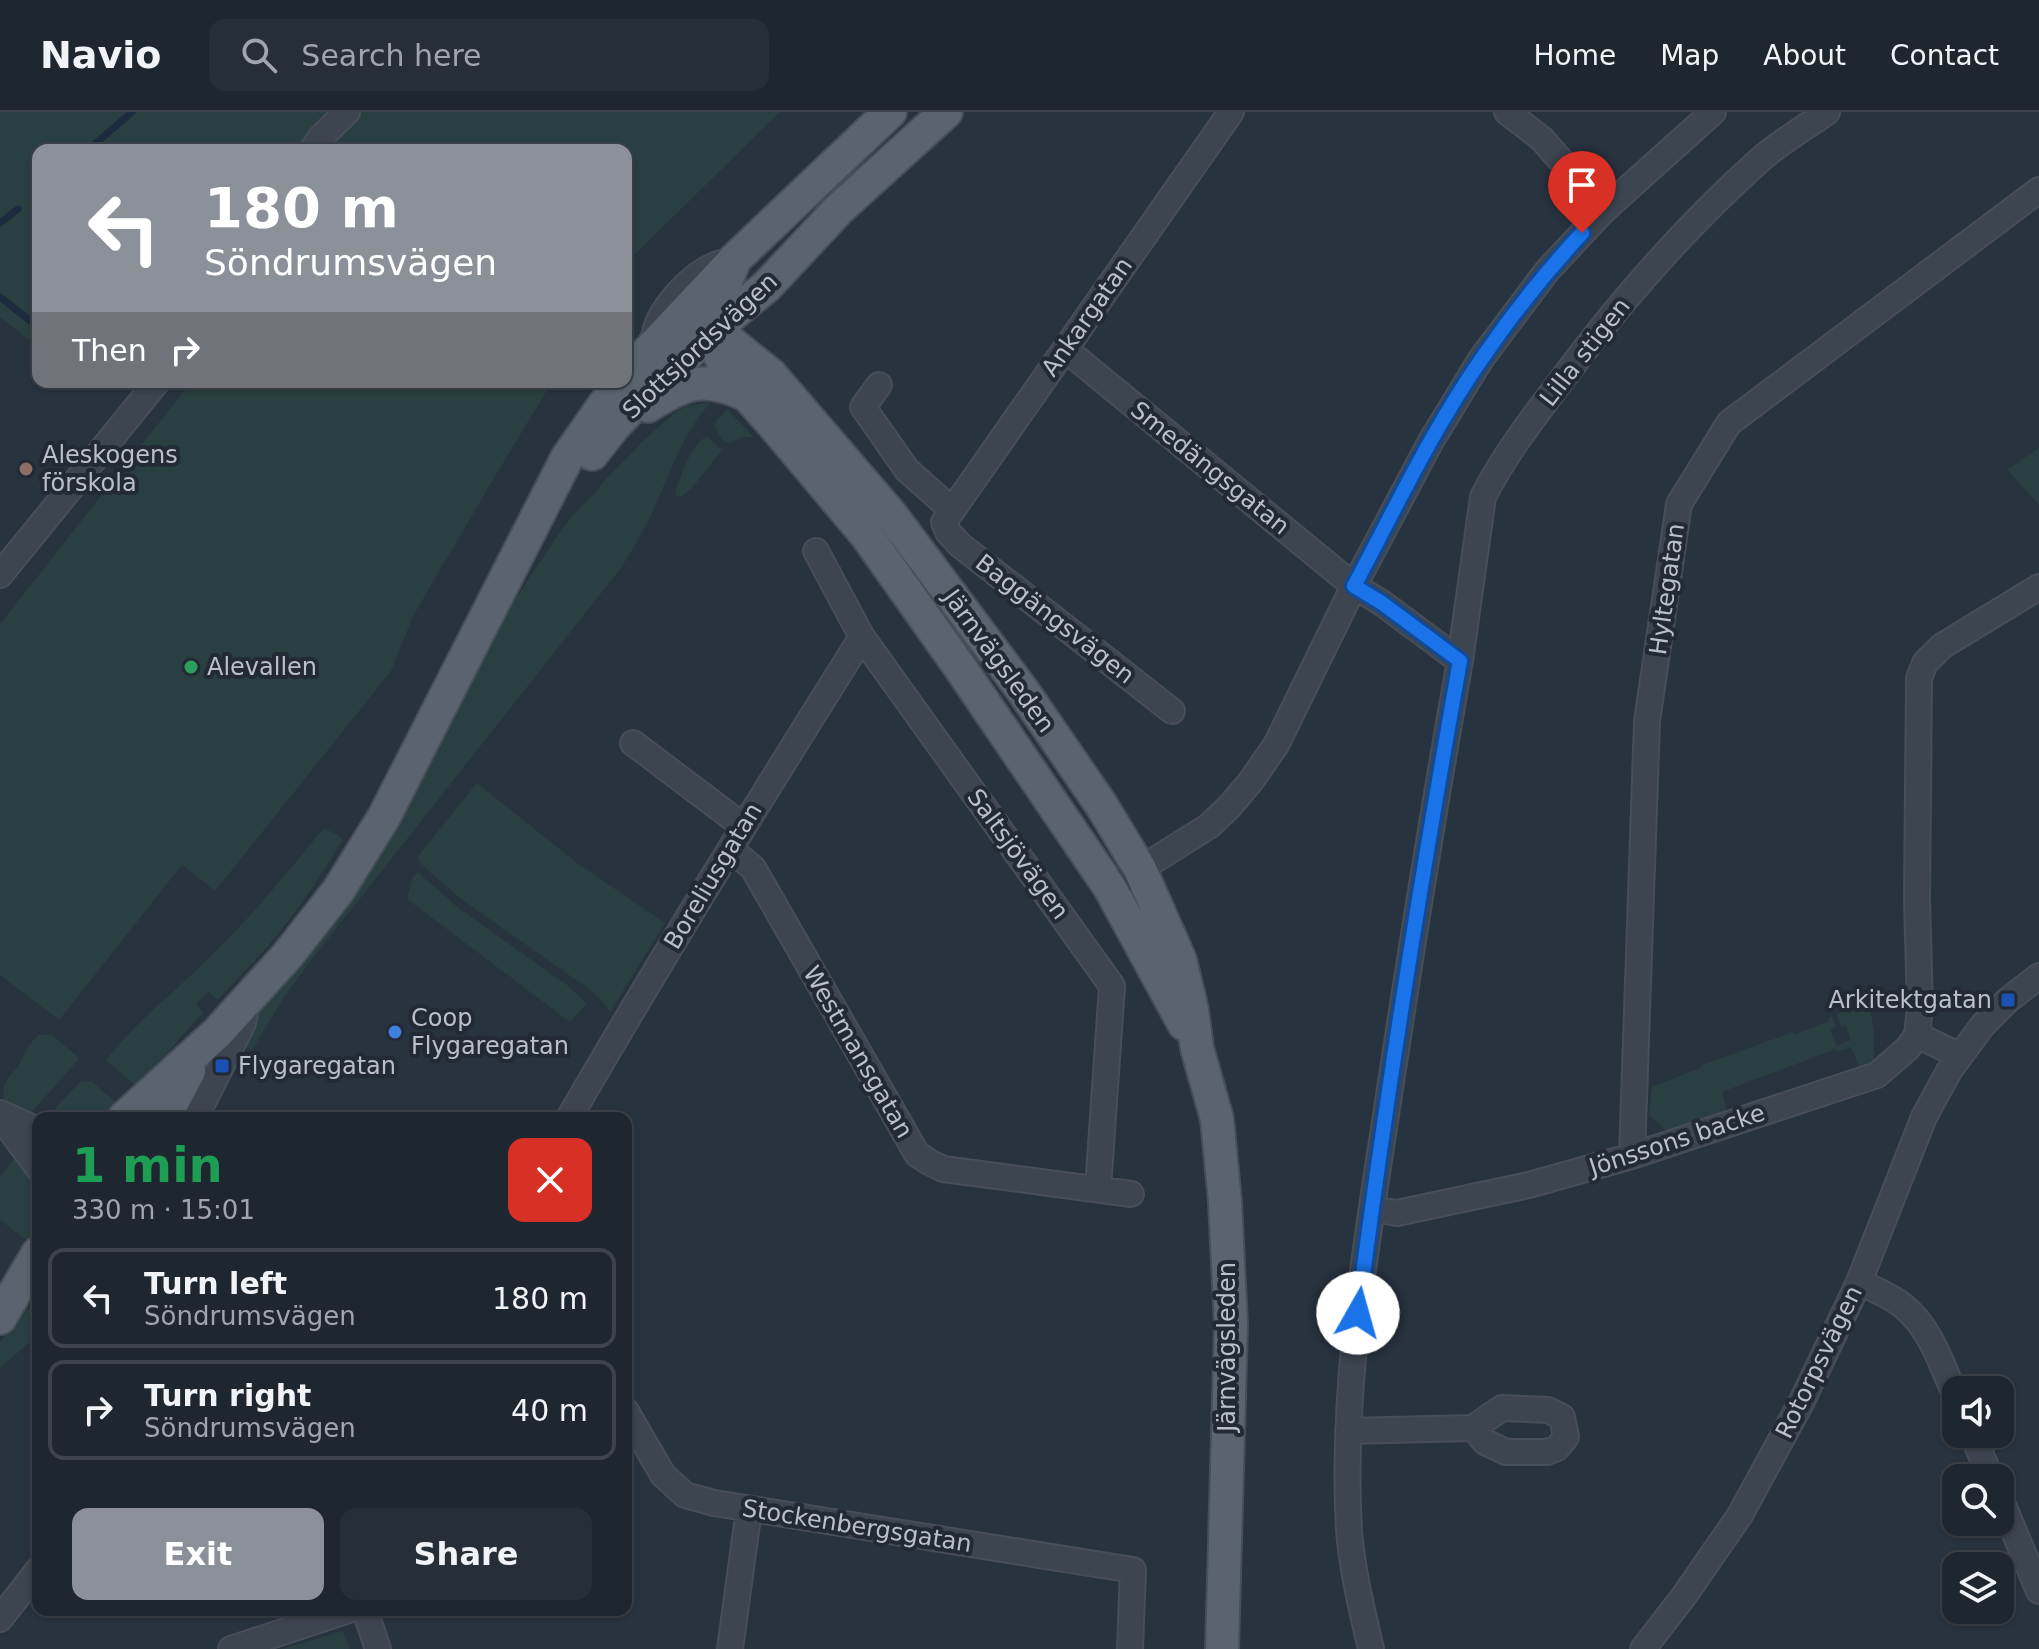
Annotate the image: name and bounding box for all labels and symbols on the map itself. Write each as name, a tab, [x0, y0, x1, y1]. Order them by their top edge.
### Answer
pin	[1548, 151, 1616, 233]
street label: Ankargatan	[1036, 252, 1138, 382]
street label: Slottsjordsvägen	[617, 267, 783, 425]
street label: Lilla stigen	[1534, 292, 1636, 412]
street label: Smedängsgatan	[1125, 396, 1295, 540]
place label: Aleskogens förskola	[42, 441, 178, 497]
marker: Aleskogens förskola	[17, 460, 35, 478]
street label: Hyltegatan	[1644, 522, 1690, 656]
street label: Baggängsvägen	[970, 548, 1140, 690]
street label: Järnvägsleden	[937, 582, 1060, 738]
place label: Alevallen	[207, 653, 317, 681]
marker: Alevallen	[182, 658, 200, 676]
street label: Saltsjövägen	[961, 783, 1075, 925]
street label: Boreliusgatan	[658, 798, 768, 954]
street label: Westmansgatan	[797, 961, 919, 1143]
place label: Arkitektgatan	[1828, 986, 1992, 1014]
marker: Arkitektgatan	[1999, 991, 2017, 1009]
place label: Coop Flygaregatan	[411, 1004, 569, 1060]
marker: Coop Flygaregatan	[386, 1023, 404, 1041]
place label: Flygaregatan	[238, 1052, 396, 1080]
marker: Flygaregatan	[213, 1057, 231, 1075]
street label: Jönssons backe	[1584, 1098, 1768, 1182]
street label: Järnvägsleden	[1213, 1262, 1241, 1434]
position arrow	[1316, 1271, 1400, 1355]
street label: Rotorpsvägen	[1770, 1281, 1868, 1443]
street label: Stockenbergsgatan	[740, 1494, 974, 1558]

